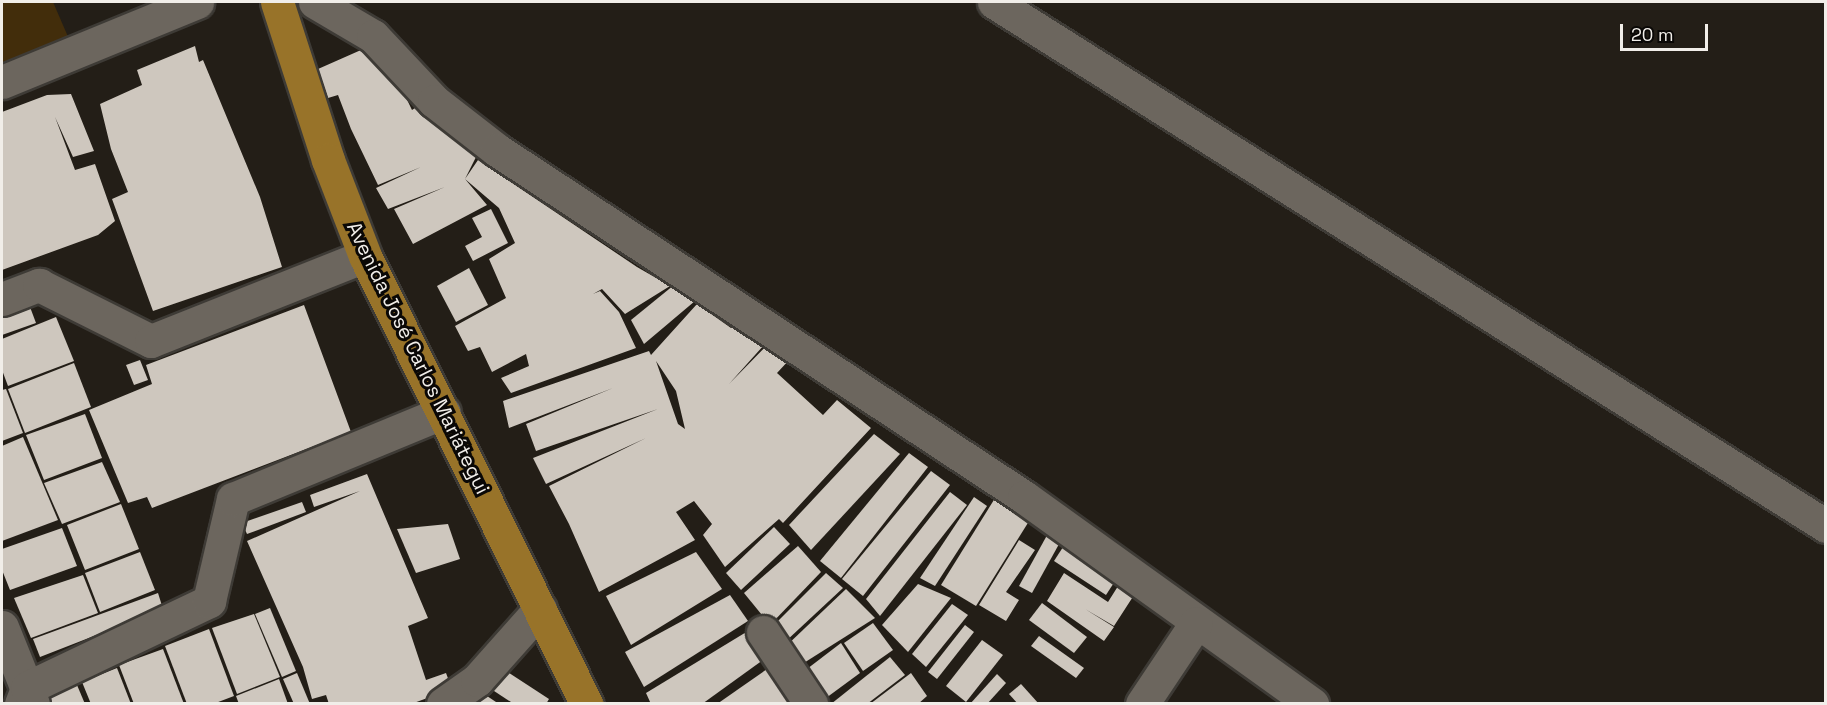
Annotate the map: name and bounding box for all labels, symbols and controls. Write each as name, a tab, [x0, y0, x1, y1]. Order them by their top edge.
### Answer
scale bar	[1623, 12, 1712, 50]
text: 20 m	[1631, 23, 1674, 46]
street label: Avenida José Carlos Mariátegui	[341, 218, 495, 498]

